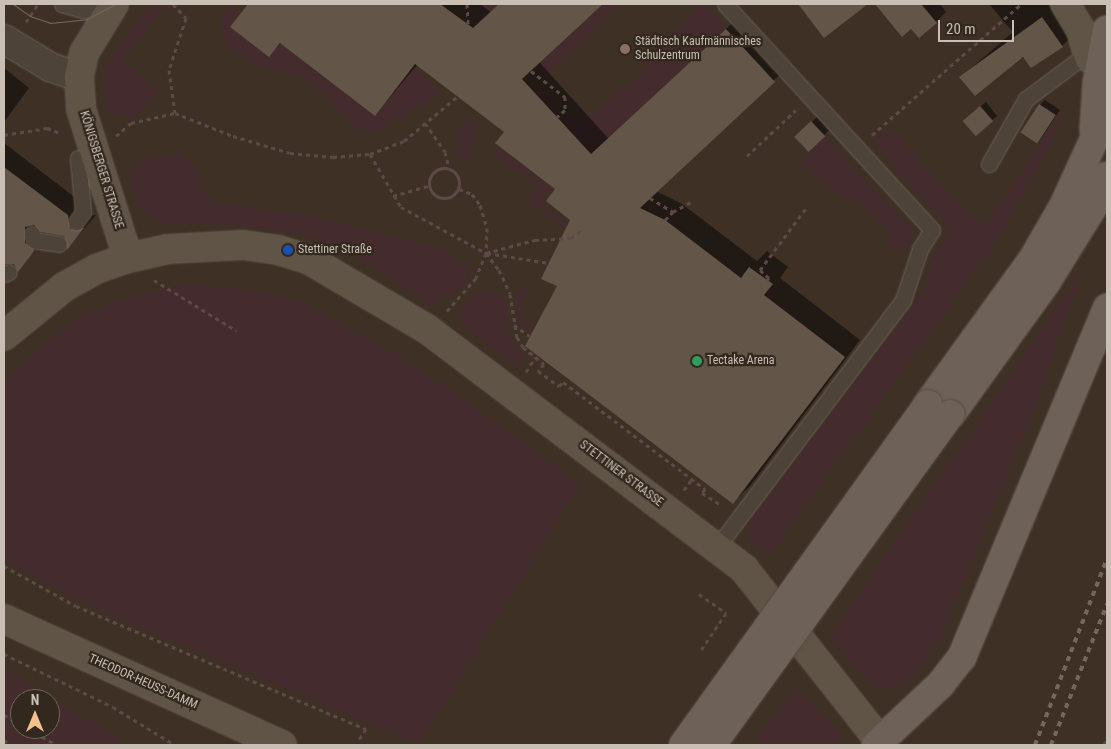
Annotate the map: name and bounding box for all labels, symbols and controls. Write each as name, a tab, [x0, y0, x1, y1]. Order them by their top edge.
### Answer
scale bar	[941, 10, 1017, 42]
text: 20 m	[946, 20, 976, 38]
place label: Städtisch Kaufmännisches Schulzentrum	[635, 35, 761, 63]
marker: Städtisch Kaufmännisches Schulzentrum	[619, 43, 631, 55]
street label: KÖNIGSBERGER STRASSE	[76, 109, 126, 231]
place label: Stettiner Straße	[298, 243, 372, 257]
marker: Stettiner Straße	[282, 244, 294, 256]
place label: Tectake Arena	[707, 354, 774, 368]
marker: Tectake Arena	[691, 355, 703, 367]
street label: STETTINER STRASSE	[576, 438, 666, 510]
street label: THEODOR-HEUSS-DAMM	[86, 652, 200, 712]
north arrow	[10, 689, 60, 739]
text: N	[31, 692, 39, 708]

